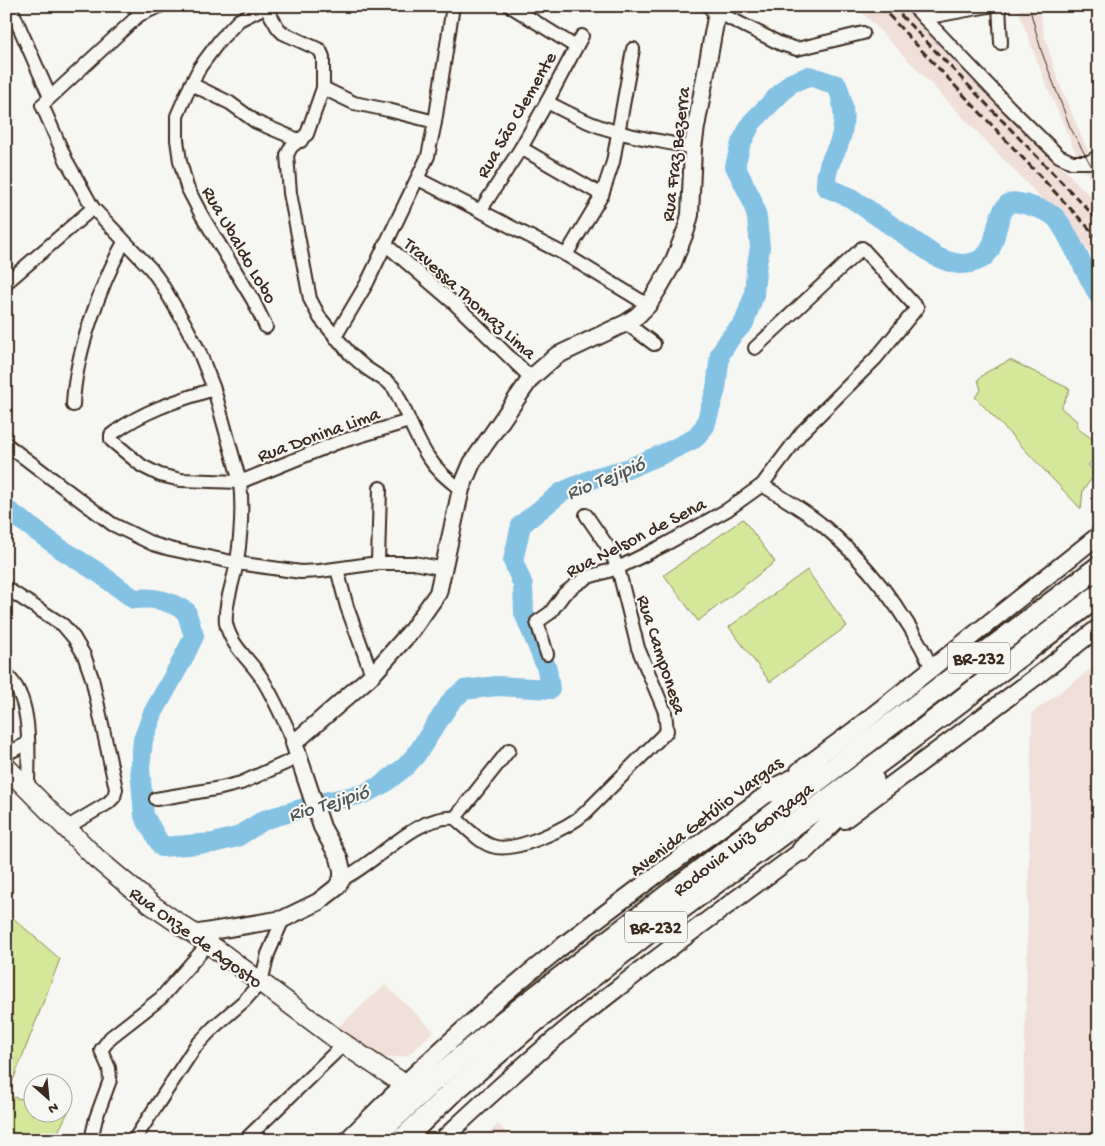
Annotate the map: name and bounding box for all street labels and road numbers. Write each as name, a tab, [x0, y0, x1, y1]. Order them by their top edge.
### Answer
street label: Rua São Clemente	[473, 48, 564, 183]
street label: Rua Fraz Bezerra	[658, 84, 697, 223]
street label: Rua Ubaldo Lobo	[195, 183, 281, 309]
street label: Travessa Thomaz Lima	[397, 233, 541, 366]
street label: Rua Donina Lima	[255, 403, 385, 469]
street label: Rua Nelson de Sena	[563, 493, 712, 584]
street label: Rua Camponesa	[630, 593, 690, 719]
road number: BR-232	[948, 642, 1010, 674]
street label: Avenida Getúlio Vargas	[626, 752, 789, 883]
street label: Rodovia Luiz Gonzaga	[669, 778, 820, 903]
street label: Rua Onze de Agosto	[124, 883, 266, 995]
road number: BR-232	[625, 912, 687, 942]

